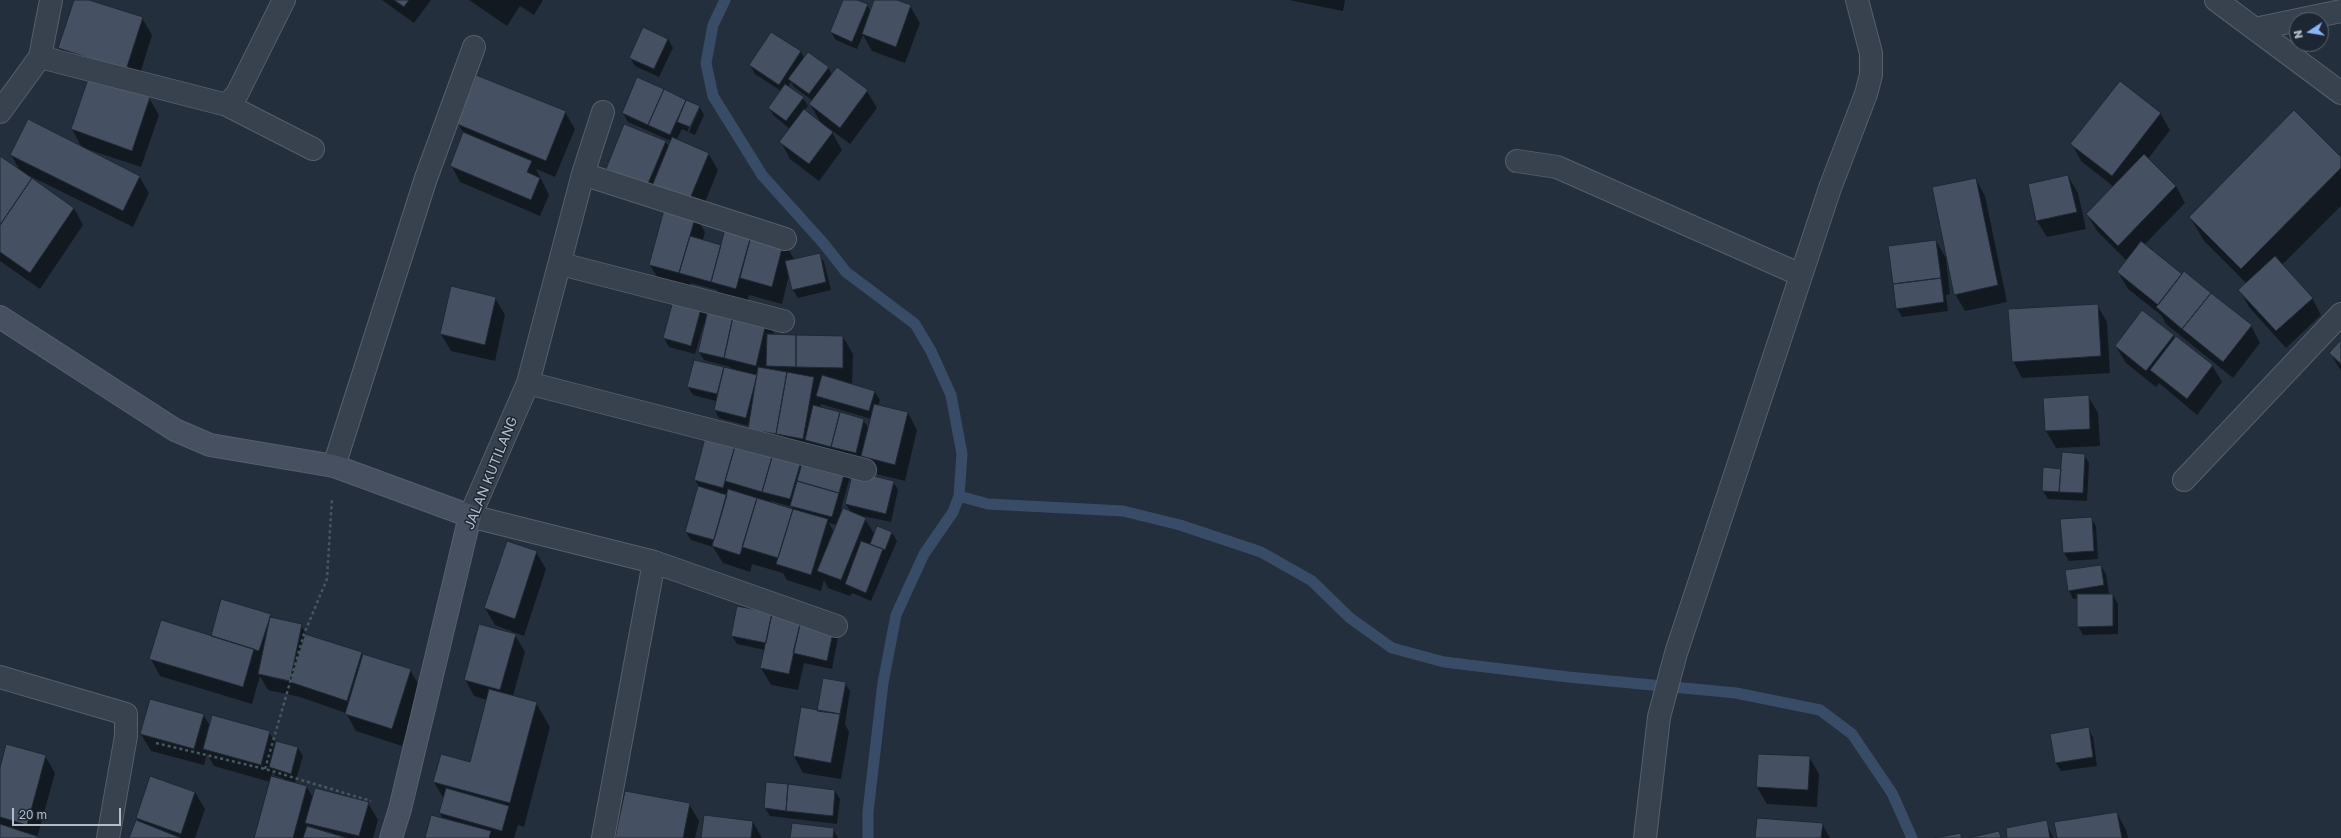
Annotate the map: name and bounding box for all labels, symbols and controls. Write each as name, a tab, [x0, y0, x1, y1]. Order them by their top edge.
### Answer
north arrow	[2289, 12, 2329, 52]
text: N	[2291, 29, 2305, 40]
street label: JALAN KUTILANG	[461, 414, 521, 532]
scale bar	[14, 800, 123, 826]
text: 20 m	[19, 807, 47, 822]

